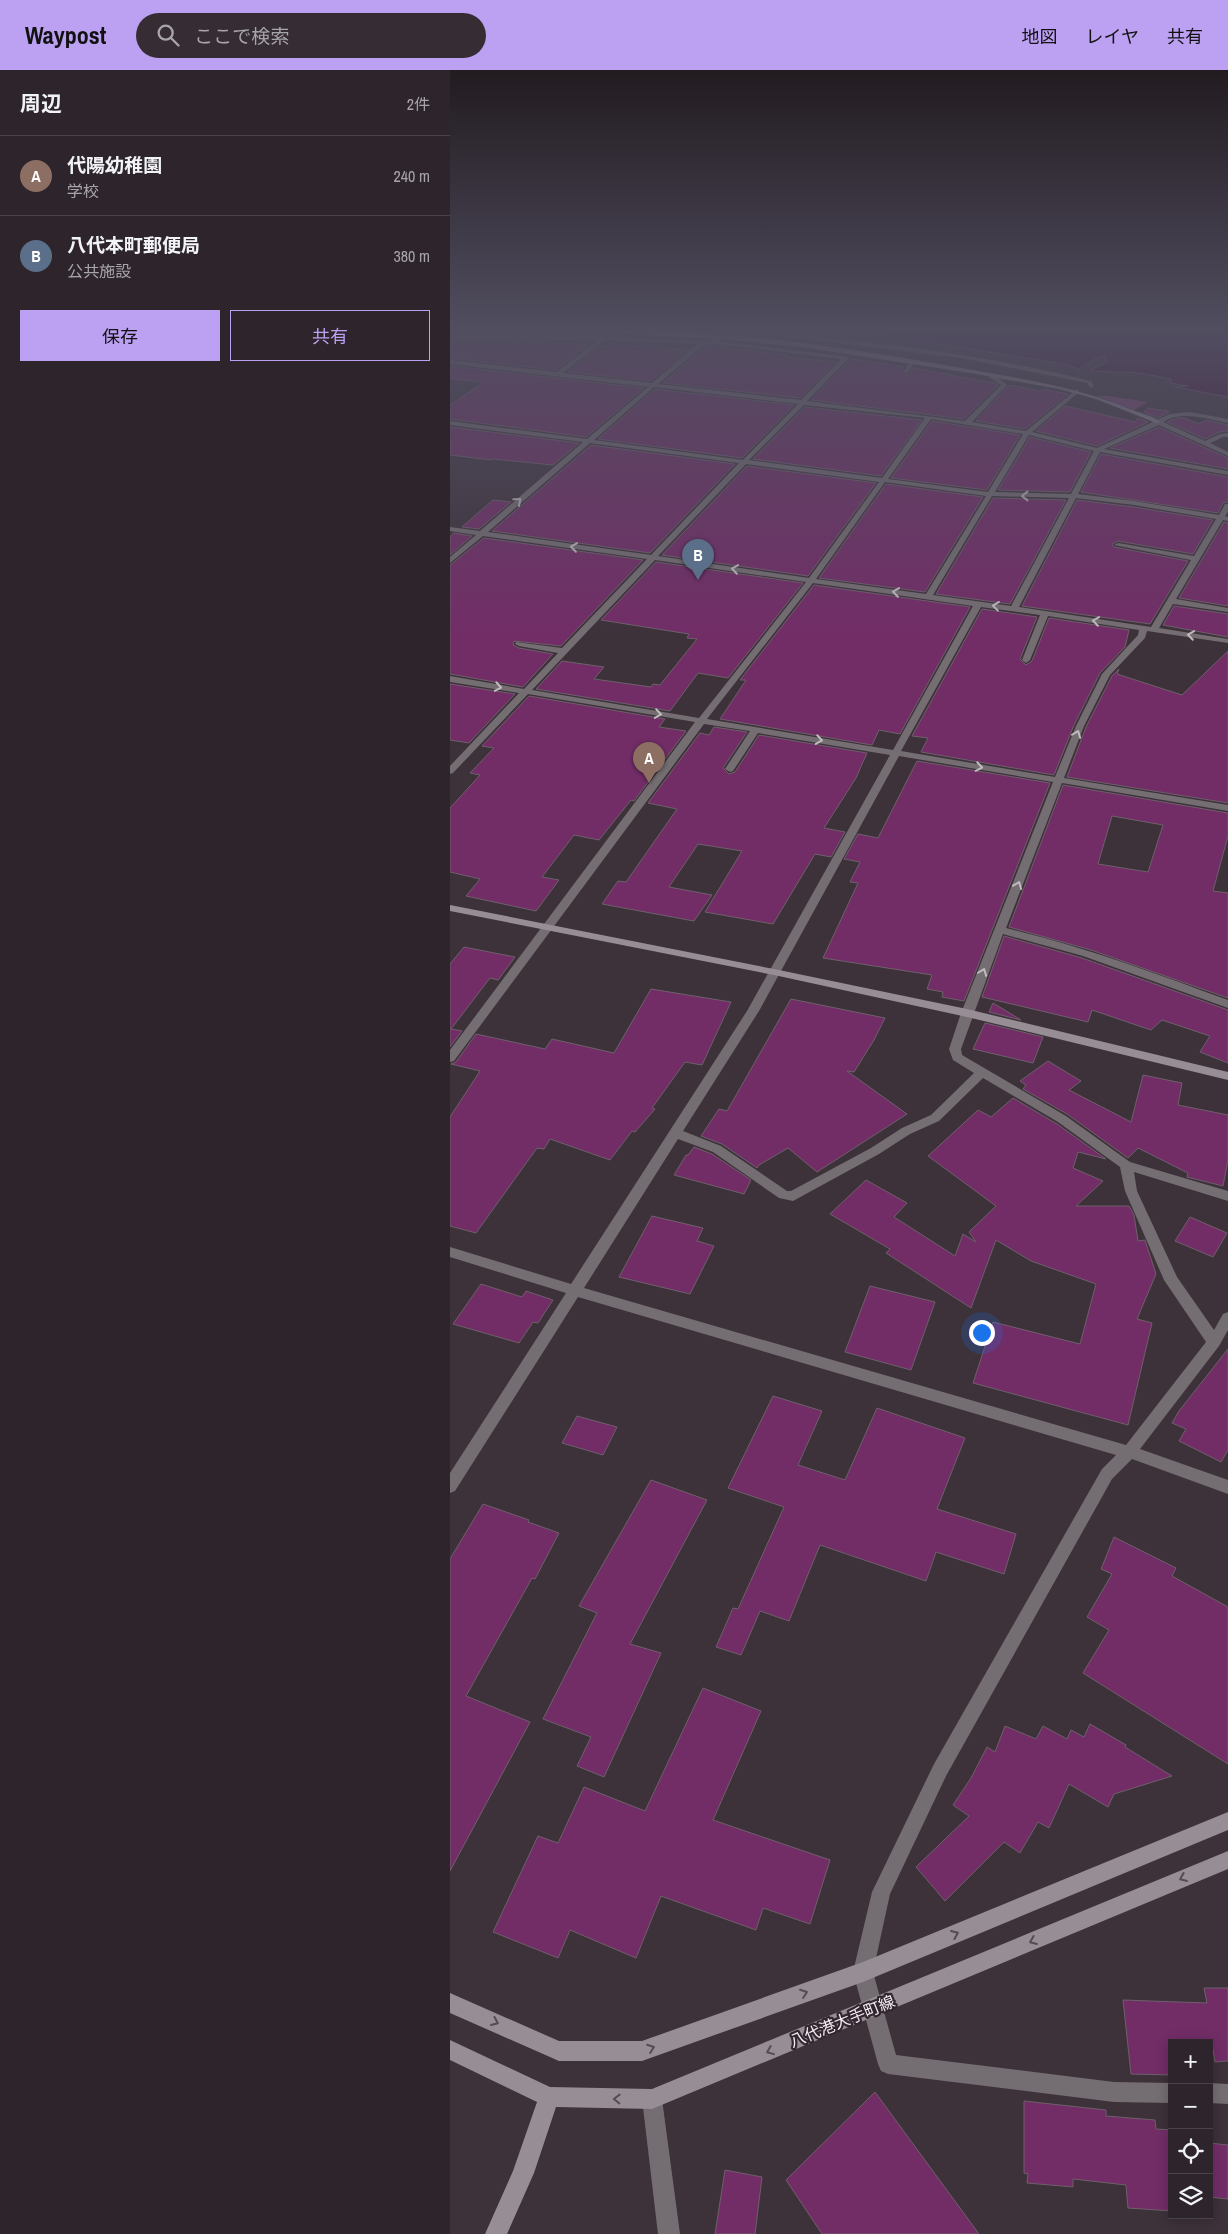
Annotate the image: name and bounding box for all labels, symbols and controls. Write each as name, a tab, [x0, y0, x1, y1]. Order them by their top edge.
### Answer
search box	[136, 13, 486, 58]
text: Waypost	[25, 19, 106, 51]
icon: search	[154, 21, 182, 49]
text: ここで検索	[194, 23, 289, 49]
text: 地図	[1022, 24, 1058, 49]
text: レイヤ	[1086, 24, 1139, 49]
text: 共有	[1167, 24, 1203, 49]
text: 周辺	[20, 89, 62, 118]
text: 2件	[407, 93, 430, 115]
text: 代陽幼稚園	[67, 152, 162, 178]
text: A	[31, 165, 41, 187]
text: 240 m	[394, 165, 430, 187]
text: 学校	[67, 180, 99, 202]
text: 八代本町郵便局	[67, 232, 200, 258]
text: B	[31, 245, 41, 267]
text: 380 m	[394, 245, 430, 267]
text: 公共施設	[67, 260, 131, 282]
button: 保存	[20, 310, 220, 361]
button: 共有	[230, 310, 430, 361]
one-way arrow	[1021, 491, 1028, 501]
one-way arrow	[512, 498, 521, 507]
pin: B	[682, 539, 714, 580]
one-way arrow	[569, 542, 577, 553]
one-way arrow	[730, 565, 739, 575]
one-way arrow	[891, 587, 899, 598]
one-way arrow	[992, 601, 1000, 612]
one-way arrow	[1092, 616, 1100, 627]
one-way arrow	[1187, 631, 1195, 641]
one-way arrow	[494, 682, 502, 692]
one-way arrow	[654, 708, 663, 718]
one-way arrow	[1072, 730, 1082, 738]
one-way arrow	[814, 735, 823, 745]
pin: A	[633, 742, 665, 783]
one-way arrow	[975, 761, 983, 771]
one-way arrow	[1012, 881, 1022, 890]
one-way arrow	[978, 968, 988, 976]
your location	[969, 1320, 995, 1346]
one-way arrow	[1179, 1872, 1188, 1883]
one-way arrow	[950, 1930, 959, 1940]
one-way arrow	[1029, 1935, 1038, 1946]
one-way arrow	[799, 1989, 807, 1999]
street label: 八代港大手町線	[786, 1990, 898, 2052]
one-way arrow	[490, 2016, 499, 2027]
map controls	[1168, 2039, 1213, 2219]
button: +	[1168, 2039, 1213, 2084]
one-way arrow	[646, 2044, 654, 2054]
one-way arrow	[766, 2045, 775, 2055]
button: −	[1168, 2084, 1213, 2129]
one-way arrow	[613, 2093, 621, 2104]
button: locate	[1168, 2129, 1213, 2174]
button: layers	[1168, 2174, 1213, 2219]

